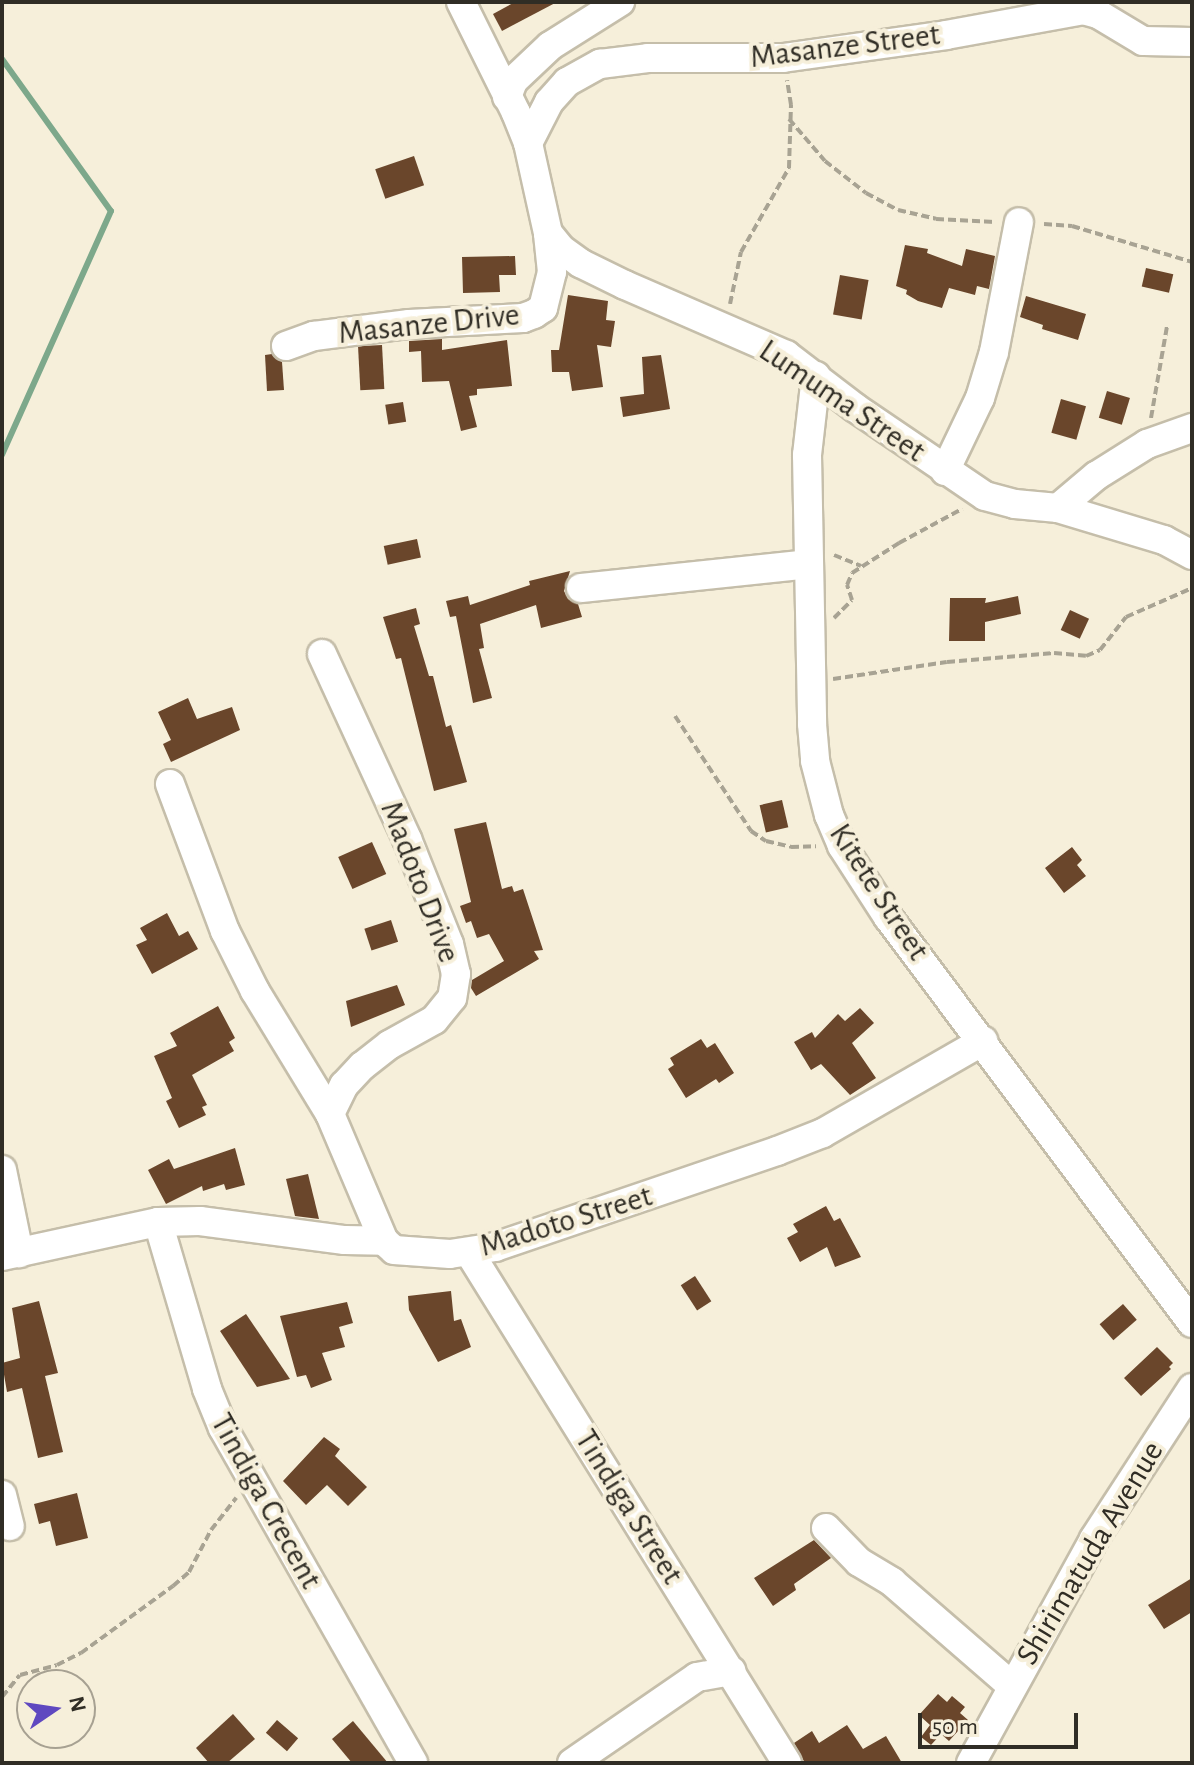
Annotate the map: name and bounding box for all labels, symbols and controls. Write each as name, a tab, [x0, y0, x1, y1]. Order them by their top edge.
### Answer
street label: Masanze Street	[748, 15, 942, 77]
street label: Masanze Drive	[337, 295, 521, 353]
street label: Lumuma Street	[752, 331, 932, 471]
street label: Madoto Drive	[372, 796, 468, 968]
street label: Kitete Street	[821, 817, 937, 967]
street label: Madoto Street	[475, 1177, 657, 1265]
street label: Tindiga Crecent	[202, 1407, 330, 1595]
street label: Tindiga Street	[566, 1423, 692, 1591]
street label: Shirimatuda Avenue	[1008, 1434, 1172, 1672]
north arrow	[16, 1669, 96, 1749]
text: N	[65, 1694, 90, 1714]
scale bar	[922, 1697, 1082, 1747]
text: 50 m	[932, 1715, 978, 1739]

